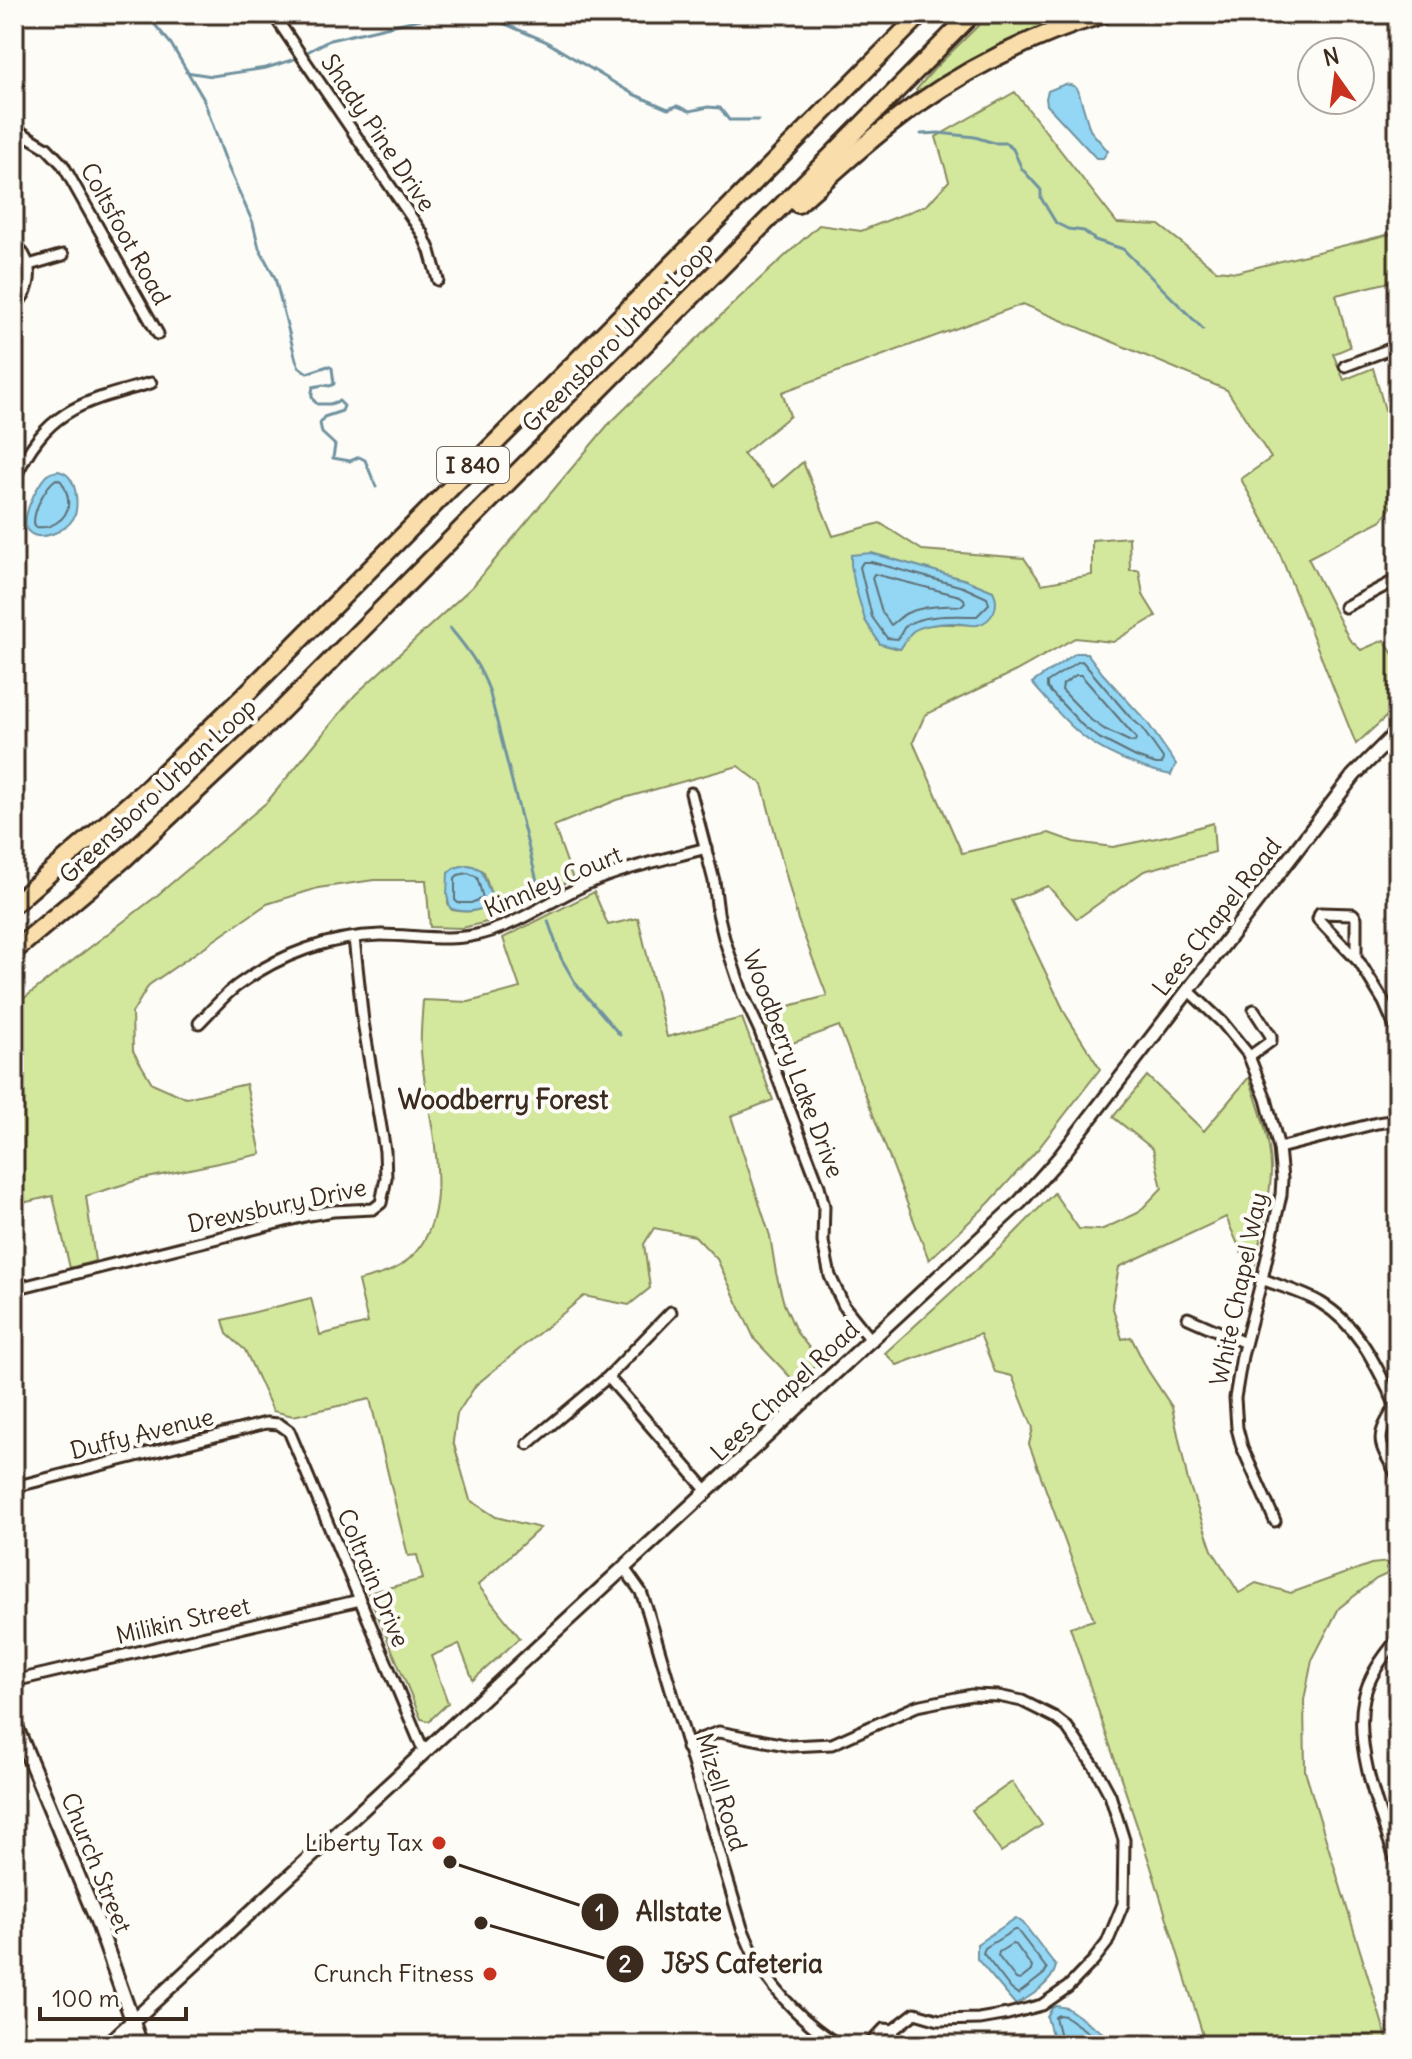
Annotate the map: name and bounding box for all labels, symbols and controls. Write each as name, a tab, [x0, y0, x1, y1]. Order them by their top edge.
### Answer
north arrow	[1296, 36, 1376, 116]
text: N	[1320, 41, 1342, 72]
street label: Shady Pine Drive	[315, 48, 443, 217]
street label: Coltsfoot Road	[74, 157, 177, 310]
street label: Greensboro Urban Loop	[515, 234, 719, 438]
road number: I 840	[437, 447, 509, 483]
street label: Greensboro Urban Loop	[53, 691, 262, 889]
street label: Lees Chapel Road	[1145, 831, 1287, 1001]
street label: Kinnley Court	[479, 839, 626, 924]
street label: Woodberry Lake Drive	[737, 946, 851, 1182]
district label: Woodberry Forest	[398, 1083, 608, 1116]
street label: Drewsbury Drive	[185, 1171, 369, 1239]
street label: White Chapel Way	[1203, 1189, 1273, 1388]
street label: Lees Chapel Road	[704, 1314, 865, 1467]
street label: Duffy Avenue	[67, 1401, 216, 1465]
street label: Coltrain Drive	[331, 1504, 417, 1651]
street label: Milikin Street	[113, 1590, 253, 1650]
street label: Mizell Road	[690, 1729, 754, 1854]
street label: Church Street	[55, 1788, 139, 1937]
place label: Liberty Tax	[305, 1827, 423, 1857]
marker: Liberty Tax	[430, 1834, 448, 1852]
callout: Allstate	[580, 1887, 738, 1937]
text: Allstate	[636, 1895, 722, 1928]
text: 1	[595, 1897, 605, 1927]
callout: J&S Cafeteria	[605, 1939, 838, 1989]
text: J&S Cafeteria	[661, 1947, 823, 1980]
text: 2	[618, 1948, 632, 1978]
place label: Crunch Fitness	[313, 1958, 474, 1988]
marker: Crunch Fitness	[481, 1965, 499, 1983]
scale bar	[40, 1971, 186, 2021]
text: 100 m	[52, 1983, 120, 2013]

